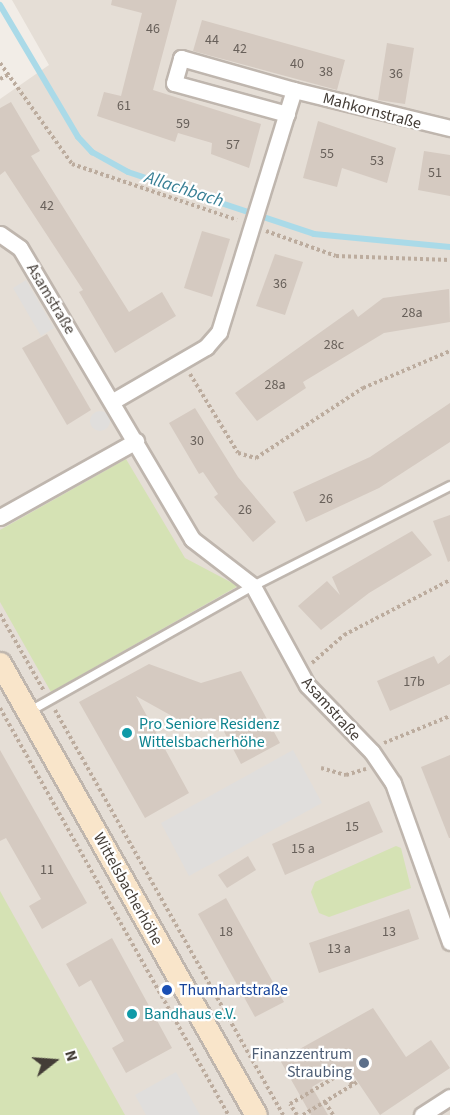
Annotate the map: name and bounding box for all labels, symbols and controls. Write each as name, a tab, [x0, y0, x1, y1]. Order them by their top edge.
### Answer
house number: 46	[146, 21, 160, 37]
house number: 44	[205, 32, 219, 48]
house number: 42	[233, 41, 247, 57]
house number: 40	[290, 56, 304, 72]
house number: 38	[319, 64, 333, 80]
house number: 36	[389, 66, 403, 82]
street label: Mahkornstraße	[321, 89, 423, 133]
house number: 61	[117, 98, 131, 114]
house number: 59	[176, 116, 190, 132]
house number: 57	[226, 137, 240, 153]
house number: 55	[320, 146, 334, 162]
house number: 53	[370, 153, 384, 169]
house number: 51	[428, 165, 442, 181]
water label: Allachbach	[142, 167, 226, 213]
house number: 42	[40, 198, 54, 214]
street label: Asamstraße	[22, 260, 80, 338]
house number: 36	[273, 276, 287, 292]
house number: 28a	[402, 305, 422, 321]
house number: 28c	[324, 337, 344, 353]
house number: 28a	[265, 377, 285, 393]
house number: 30	[190, 433, 204, 449]
house number: 26	[319, 491, 333, 507]
house number: 26	[238, 502, 252, 518]
street label: Asamstraße	[297, 673, 365, 745]
house number: 17b	[403, 674, 425, 690]
place label: Pro Seniore Residenz Wittelsbacherhöhe	[139, 714, 280, 752]
marker: Pro Seniore Residenz Wittelsbacherhöhe	[120, 726, 134, 740]
house number: 15	[345, 819, 359, 835]
street label: Wittelsbacherhöhe	[89, 829, 167, 949]
house number: 15 a	[291, 841, 315, 857]
house number: 11	[40, 862, 54, 878]
house number: 18	[219, 924, 233, 940]
house number: 13	[382, 924, 396, 940]
house number: 13 a	[327, 941, 351, 957]
place label: Thumhartstraße	[179, 980, 288, 1000]
marker: Thumhartstraße	[160, 983, 174, 997]
place label: Bandhaus e.V.	[144, 1004, 237, 1024]
marker: Bandhaus e.V.	[125, 1007, 139, 1021]
north arrow	[24, 1031, 84, 1091]
place label: Finanzzentrum Straubing	[252, 1044, 352, 1082]
text: N	[59, 1047, 83, 1064]
marker: Finanzzentrum Straubing	[357, 1056, 371, 1070]

